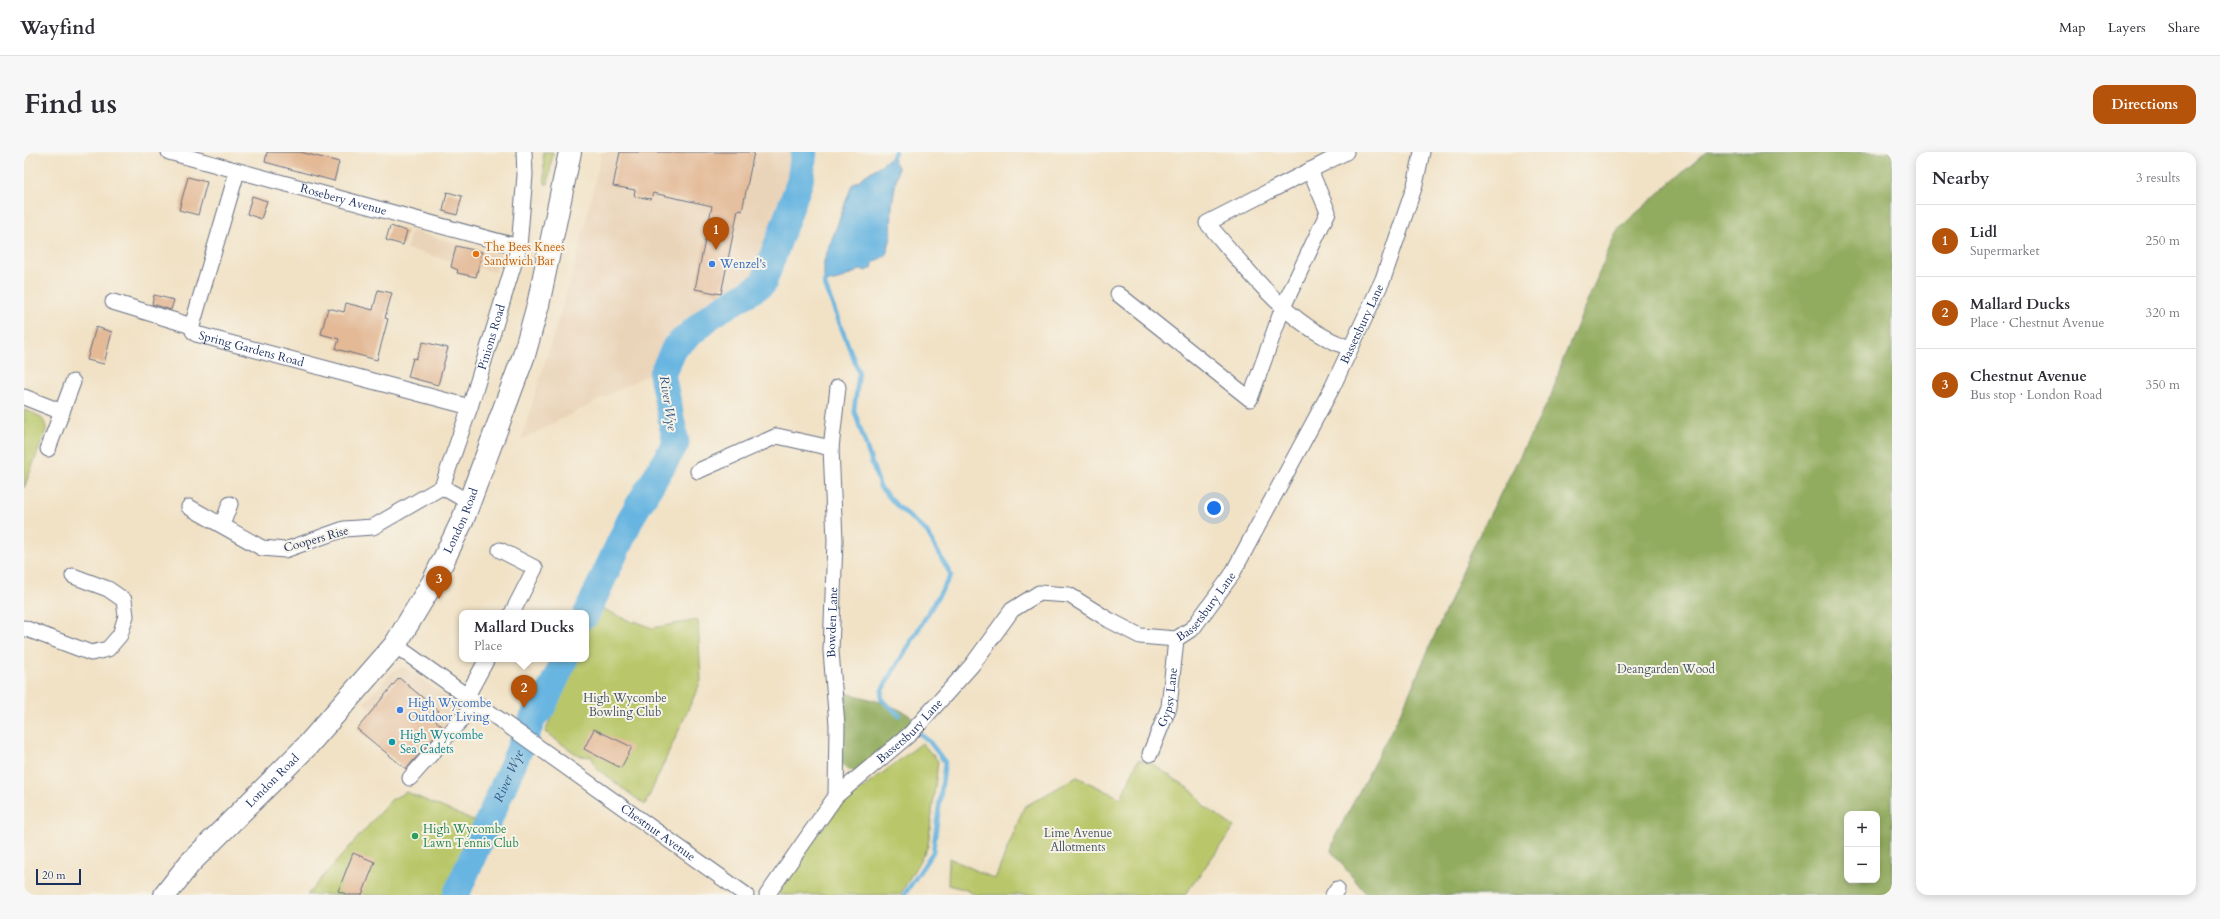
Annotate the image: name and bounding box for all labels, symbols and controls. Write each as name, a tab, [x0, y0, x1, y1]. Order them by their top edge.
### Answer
text: Wayfind	[20, 15, 95, 41]
text: Map	[2059, 18, 2086, 37]
text: Layers	[2108, 18, 2146, 37]
text: Share	[2168, 18, 2200, 37]
text: Find us	[24, 85, 117, 123]
button: Directions	[2093, 85, 2196, 124]
text: Nearby	[1932, 167, 1989, 190]
text: 3 results	[2136, 169, 2180, 187]
street label: Rosebery Avenue	[299, 180, 389, 219]
pin: 1	[703, 217, 729, 250]
text: Lidl	[1970, 222, 1997, 242]
text: 1	[1942, 232, 1948, 250]
text: 250 m	[2146, 232, 2180, 250]
place label: The Bees Knees Sandwich Bar	[484, 239, 565, 269]
text: Supermarket	[1970, 242, 2040, 260]
marker: The Bees Knees Sandwich Bar	[471, 249, 481, 259]
place label: Wenzel's	[719, 256, 766, 272]
marker: Wenzel's	[707, 259, 717, 269]
street label: Bassetsbury Lane	[1336, 281, 1388, 366]
text: Mallard Ducks	[1970, 294, 2070, 314]
street label: Pinions Road	[474, 302, 509, 372]
text: 2	[1942, 304, 1948, 322]
text: 320 m	[2146, 304, 2180, 322]
text: Place · Chestnut Avenue	[1970, 314, 2104, 332]
street label: Spring Gardens Road	[197, 327, 306, 371]
text: Chestnut Avenue	[1970, 366, 2087, 386]
water label: River Wye	[655, 374, 681, 433]
text: 3	[1942, 376, 1948, 394]
text: 350 m	[2146, 376, 2180, 394]
text: Bus stop · London Road	[1970, 386, 2102, 404]
street label: London Road	[440, 485, 482, 556]
your location	[1204, 498, 1224, 518]
street label: Coopers Rise	[282, 522, 350, 556]
pin: 3	[426, 566, 452, 599]
street label: Bassetsbury Lane	[1173, 569, 1240, 645]
street label: Bowden Lane	[823, 587, 841, 658]
popup	[459, 610, 589, 662]
text: Mallard Ducks	[474, 617, 574, 637]
text: Place	[474, 637, 502, 655]
park label: Deangarden Wood	[1617, 661, 1716, 677]
street label: Gypsy Lane	[1154, 667, 1181, 729]
pin: 2	[511, 675, 537, 708]
park label: High Wycombe Bowling Club	[583, 690, 667, 720]
place label: High Wycombe Outdoor Living	[408, 695, 492, 725]
street label: Bassetsbury Lane	[873, 695, 946, 767]
marker: High Wycombe Outdoor Living	[395, 705, 405, 715]
place label: High Wycombe Sea Cadets	[400, 727, 484, 757]
marker: High Wycombe Sea Cadets	[387, 737, 397, 747]
water label: River Wye	[490, 746, 529, 805]
street label: London Road	[242, 750, 303, 811]
street label: Chestnut Avenue	[617, 800, 699, 865]
map controls	[1844, 811, 1880, 883]
button: +	[1844, 811, 1880, 847]
place label: High Wycombe Lawn Tennis Club	[423, 821, 519, 851]
park label: Lime Avenue Allotments	[1044, 825, 1112, 855]
marker: High Wycombe Lawn Tennis Club	[410, 831, 420, 841]
button: −	[1844, 847, 1880, 883]
scale bar	[36, 867, 81, 886]
text: 20 m	[42, 868, 66, 883]

